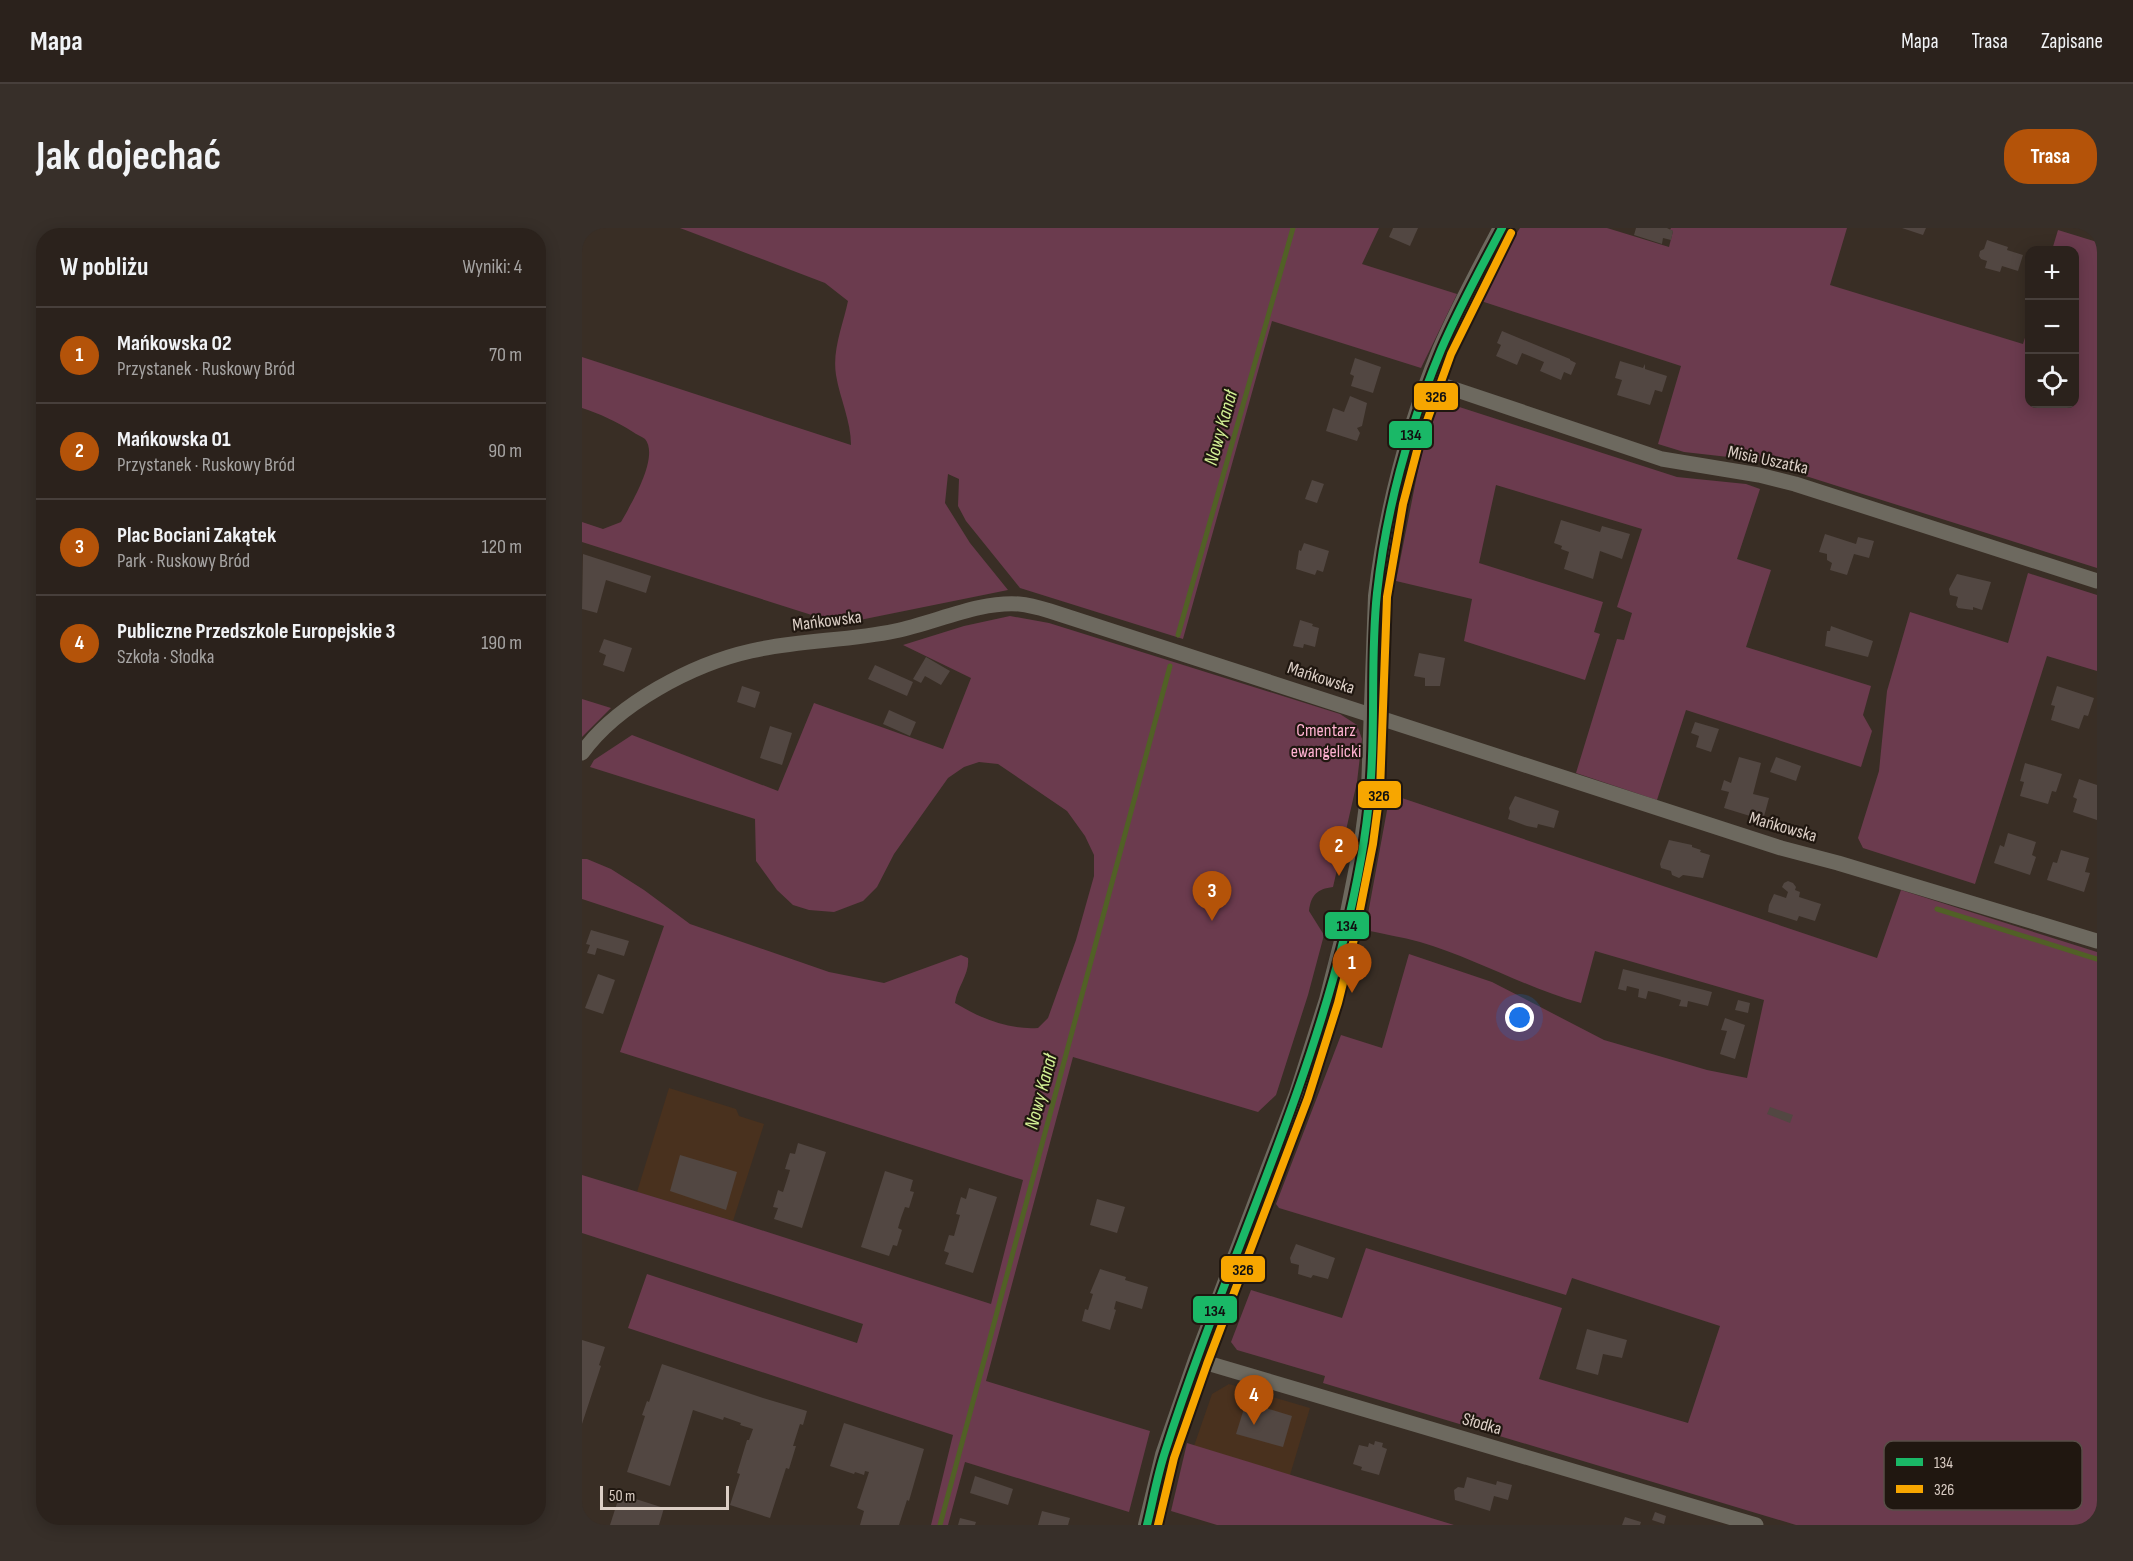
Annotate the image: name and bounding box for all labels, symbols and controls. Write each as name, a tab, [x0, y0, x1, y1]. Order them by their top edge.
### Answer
text: Mapa	[30, 25, 83, 58]
text: Mapa	[1901, 29, 1939, 54]
text: Trasa	[1972, 29, 2008, 54]
text: Zapisane	[2041, 29, 2103, 54]
button: Trasa	[2004, 129, 2097, 184]
text: Jak dojechać	[36, 131, 221, 182]
map controls	[2025, 246, 2079, 408]
button: +	[2025, 246, 2079, 300]
text: W pobliżu	[60, 252, 148, 283]
text: Wyniki: 4	[462, 255, 522, 279]
button: −	[2025, 300, 2079, 354]
text: Mańkowska 02	[117, 330, 232, 357]
text: 1	[76, 343, 83, 367]
text: 70 m	[489, 343, 522, 367]
button: locate	[2025, 354, 2079, 408]
text: Przystanek · Ruskowy Bród	[117, 357, 295, 381]
line badge: 326	[1413, 382, 1459, 411]
water label: Nowy Kanał	[1199, 387, 1243, 468]
text: 326	[1425, 388, 1447, 407]
line badge: 134	[1388, 420, 1433, 449]
text: Mańkowska 01	[117, 426, 231, 453]
text: 134	[1401, 426, 1422, 445]
text: 2	[75, 439, 84, 463]
text: 90 m	[488, 439, 522, 463]
street label: Misia Uszatka	[1726, 441, 1810, 479]
text: Przystanek · Ruskowy Bród	[117, 453, 295, 477]
text: Plac Bociani Zakątek	[117, 522, 276, 549]
text: 3	[75, 535, 84, 559]
text: 120 m	[482, 535, 522, 559]
text: Park · Ruskowy Bród	[117, 549, 250, 573]
street label: Mańkowska	[791, 606, 863, 636]
text: Publiczne Przedszkole Europejskie 3	[117, 618, 395, 645]
text: 4	[75, 631, 84, 655]
text: 190 m	[481, 631, 522, 655]
text: Szkoła · Słodka	[117, 645, 214, 669]
street label: Mańkowska	[1285, 657, 1357, 699]
park label: Cmentarz ewangelicki	[1291, 720, 1361, 762]
line badge: 326	[1357, 780, 1402, 809]
text: 326	[1368, 787, 1390, 806]
street label: Mańkowska	[1747, 807, 1819, 847]
pin: 2	[1320, 826, 1359, 876]
pin: 3	[1192, 872, 1232, 921]
line badge: 134	[1324, 911, 1370, 940]
text: 134	[1337, 917, 1358, 936]
pin: 1	[1332, 944, 1372, 993]
your location	[1505, 1003, 1534, 1032]
water label: Nowy Kanał	[1019, 1051, 1063, 1132]
line badge: 326	[1220, 1255, 1266, 1283]
text: 326	[1232, 1261, 1254, 1280]
line badge: 134	[1192, 1295, 1238, 1324]
text: 134	[1205, 1302, 1226, 1321]
pin: 4	[1234, 1376, 1274, 1425]
street label: Słodka	[1460, 1408, 1504, 1440]
legend	[1884, 1441, 2082, 1510]
text: 134	[1934, 1454, 1953, 1473]
text: 326	[1934, 1481, 1954, 1500]
scale bar	[600, 1483, 729, 1510]
text: 50 m	[609, 1487, 635, 1506]

